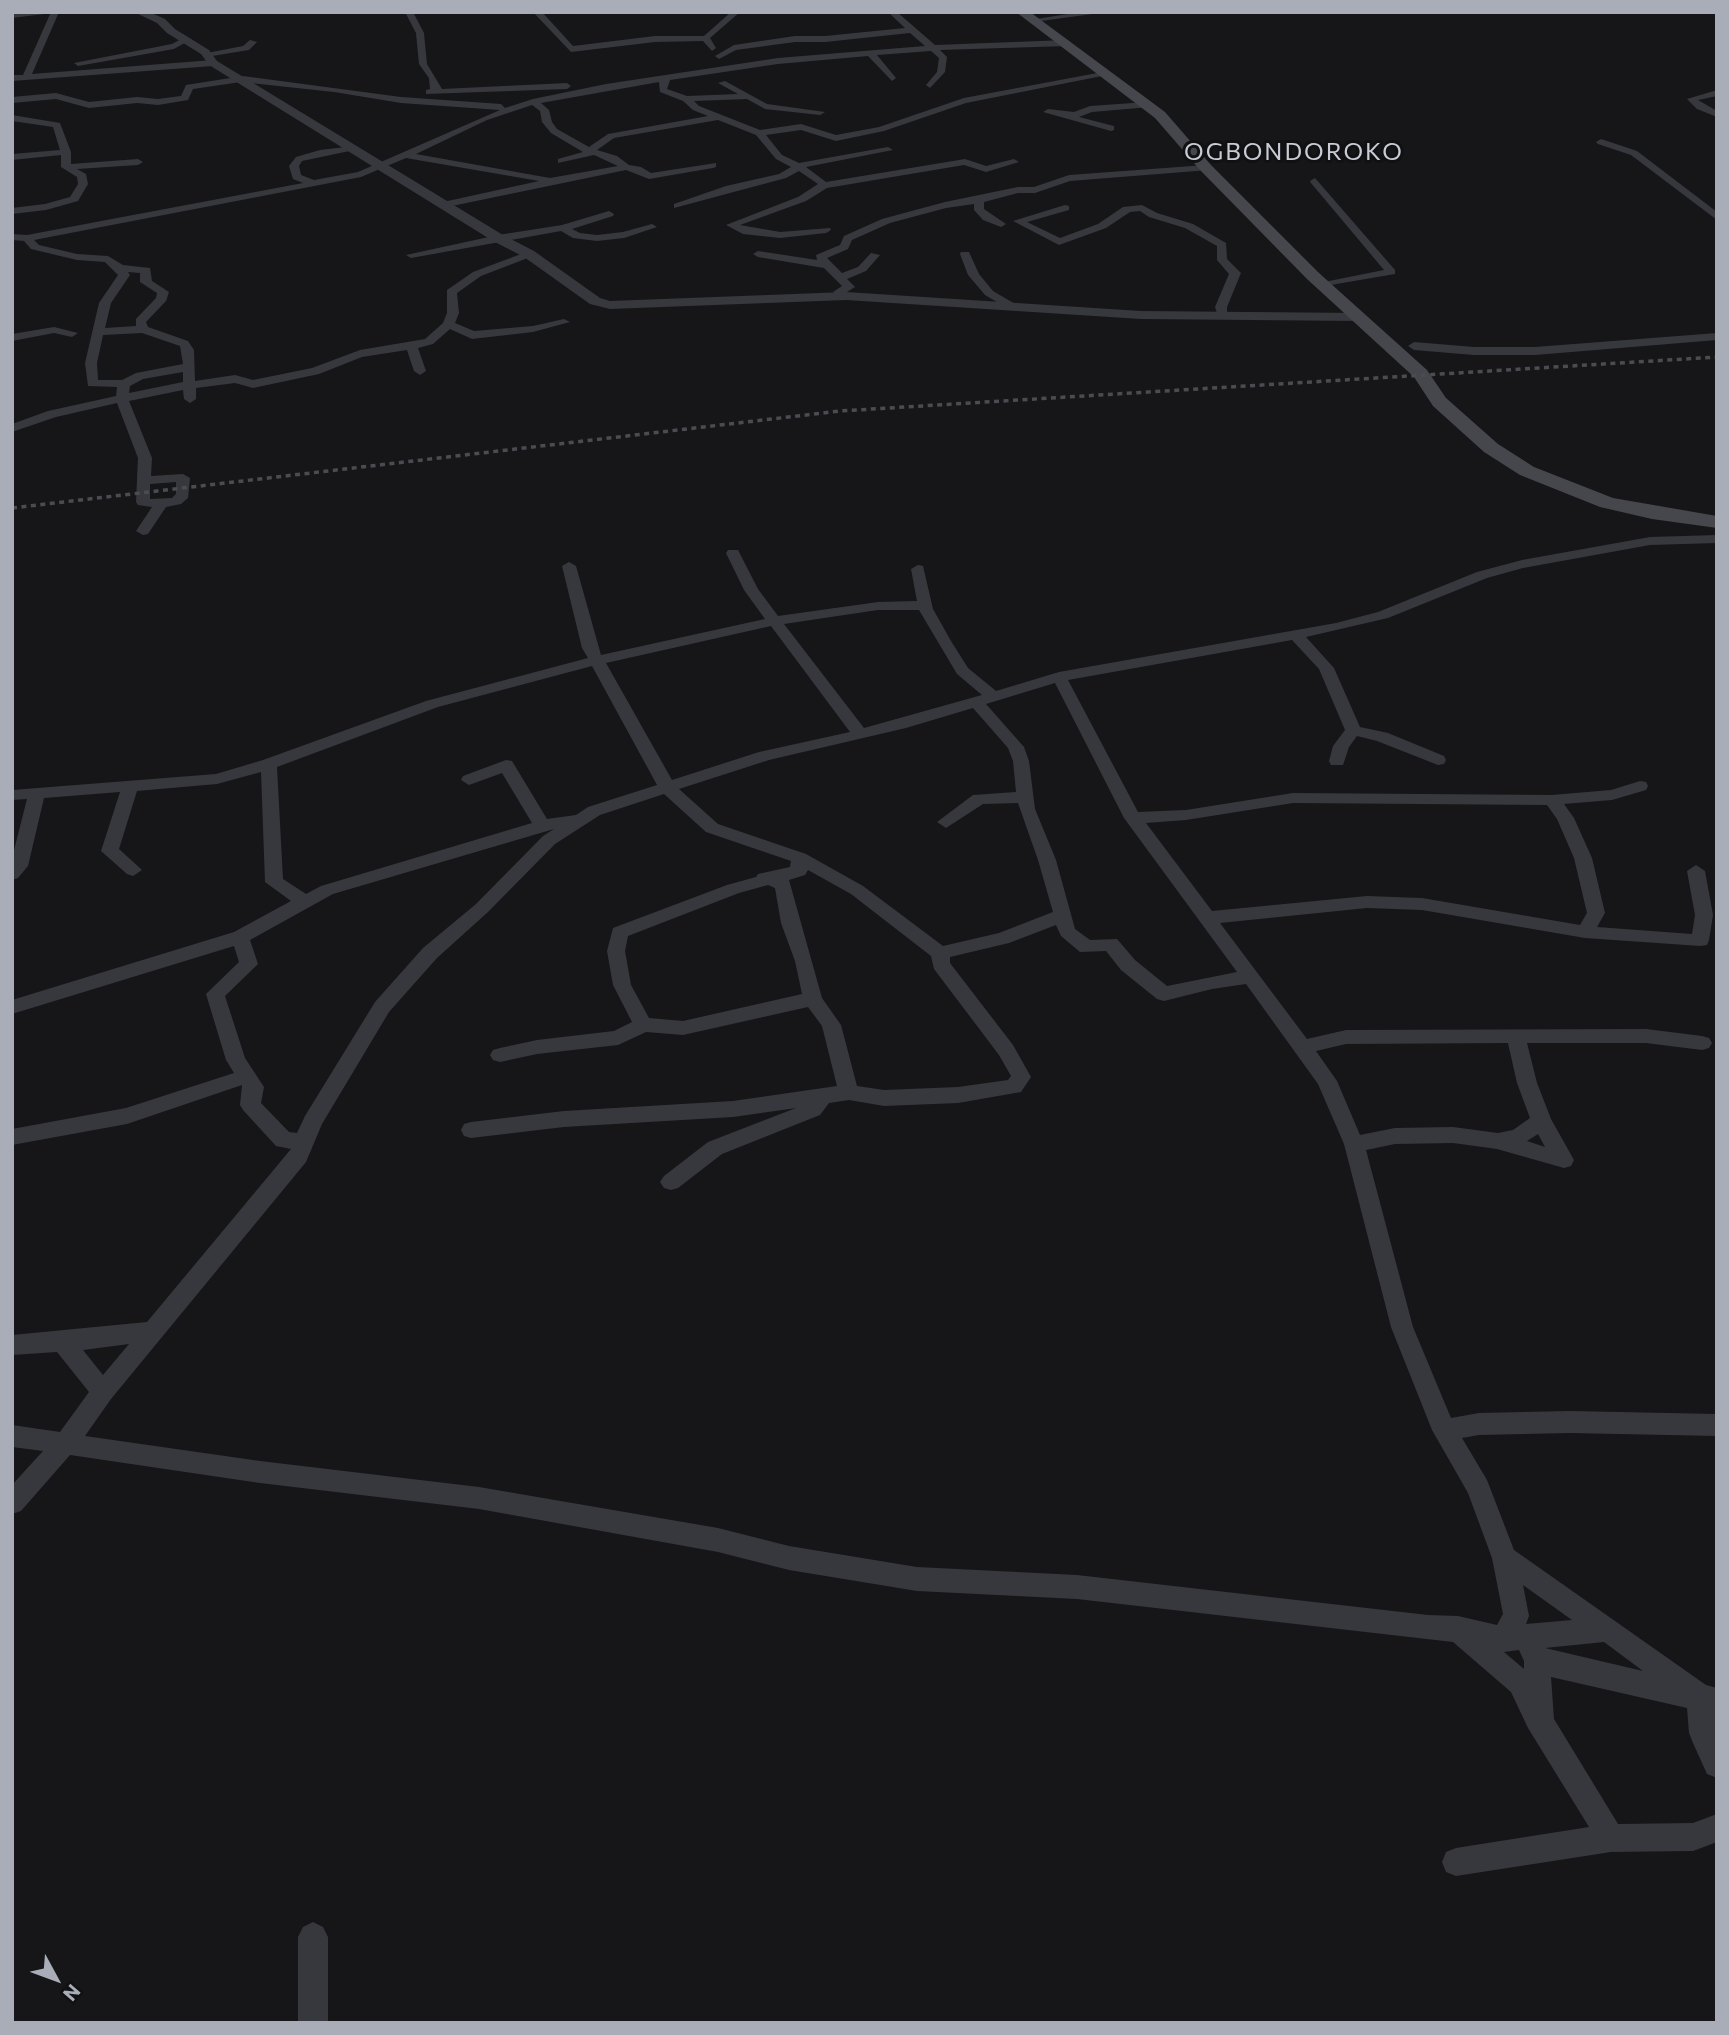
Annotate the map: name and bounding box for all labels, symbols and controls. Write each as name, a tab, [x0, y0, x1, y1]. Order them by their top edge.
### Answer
district label: OGBONDOROKO	[1185, 138, 1403, 166]
north arrow	[21, 1944, 91, 2014]
text: N	[59, 1980, 86, 2006]

